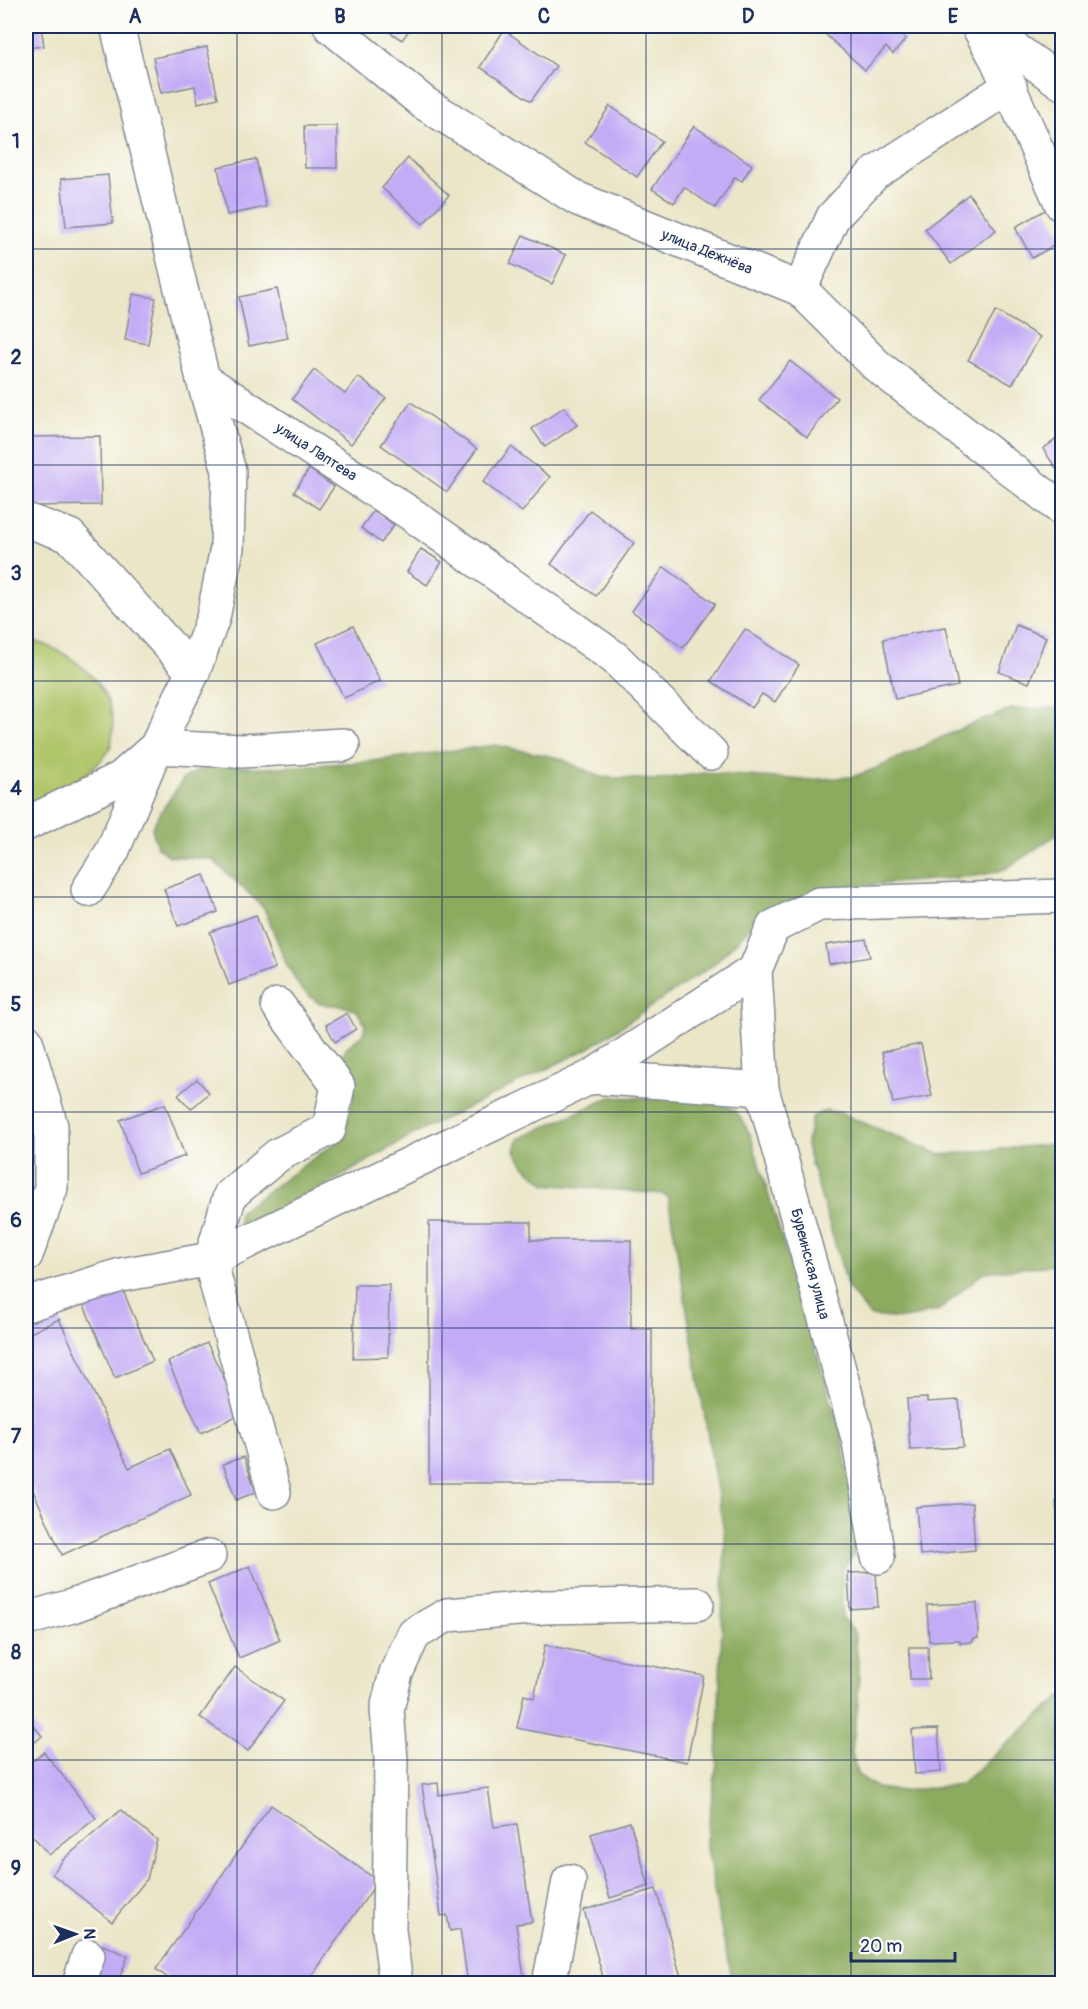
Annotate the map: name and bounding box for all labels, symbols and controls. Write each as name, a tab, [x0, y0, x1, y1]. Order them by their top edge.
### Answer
text: A	[129, 4, 142, 29]
text: B	[334, 4, 346, 29]
text: C	[538, 4, 550, 29]
text: D	[742, 4, 755, 29]
text: E	[948, 4, 959, 29]
text: 1	[12, 129, 20, 154]
street label: улица Дежнёва	[658, 225, 755, 279]
text: 2	[10, 345, 22, 370]
street label: улица Лаптева	[271, 418, 360, 485]
text: 3	[10, 561, 22, 586]
text: 4	[10, 776, 22, 801]
text: 5	[11, 992, 22, 1017]
street label: Буреинская улица	[786, 1206, 834, 1322]
text: 6	[10, 1208, 22, 1233]
text: 7	[11, 1424, 22, 1449]
text: 8	[11, 1640, 21, 1665]
text: 9	[11, 1856, 21, 1881]
north arrow	[45, 1904, 105, 1964]
scale bar	[851, 1925, 954, 1963]
text: N	[79, 1928, 99, 1940]
text: 20 m	[860, 1935, 902, 1958]

